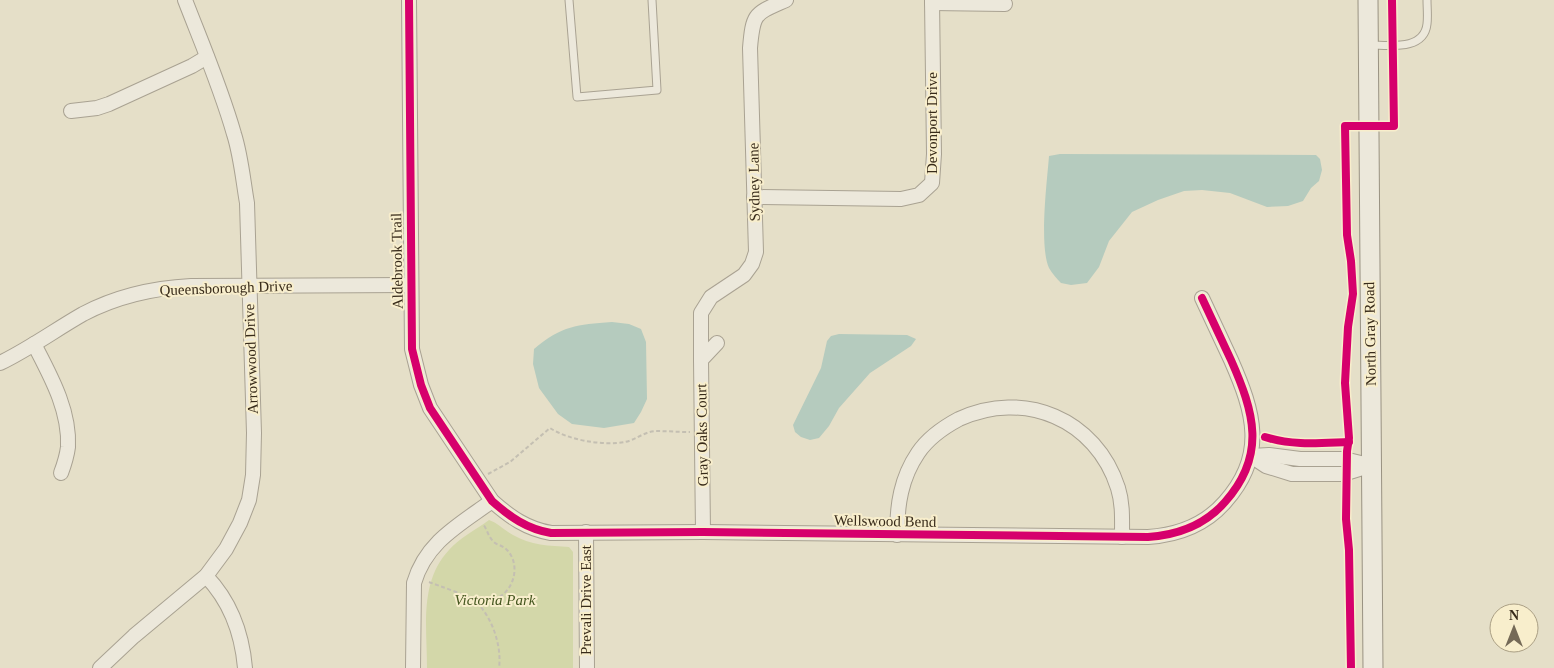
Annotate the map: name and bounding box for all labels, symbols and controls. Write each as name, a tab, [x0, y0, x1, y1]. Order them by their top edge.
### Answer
street label: Devonport Drive	[924, 72, 940, 174]
street label: Sydney Lane	[745, 142, 763, 222]
street label: Aldebrook Trail	[388, 213, 406, 309]
street label: Queensborough Drive	[159, 278, 293, 298]
street label: North Gray Road	[1361, 281, 1379, 386]
street label: Arrowwood Drive	[241, 303, 261, 414]
street label: Gray Oaks Court	[693, 383, 711, 486]
street label: Wellswood Bend	[834, 512, 937, 530]
street label: Prevali Drive East	[578, 544, 594, 655]
park label: Victoria Park	[455, 592, 536, 608]
north arrow	[1489, 603, 1539, 653]
text: N	[1509, 608, 1519, 623]

